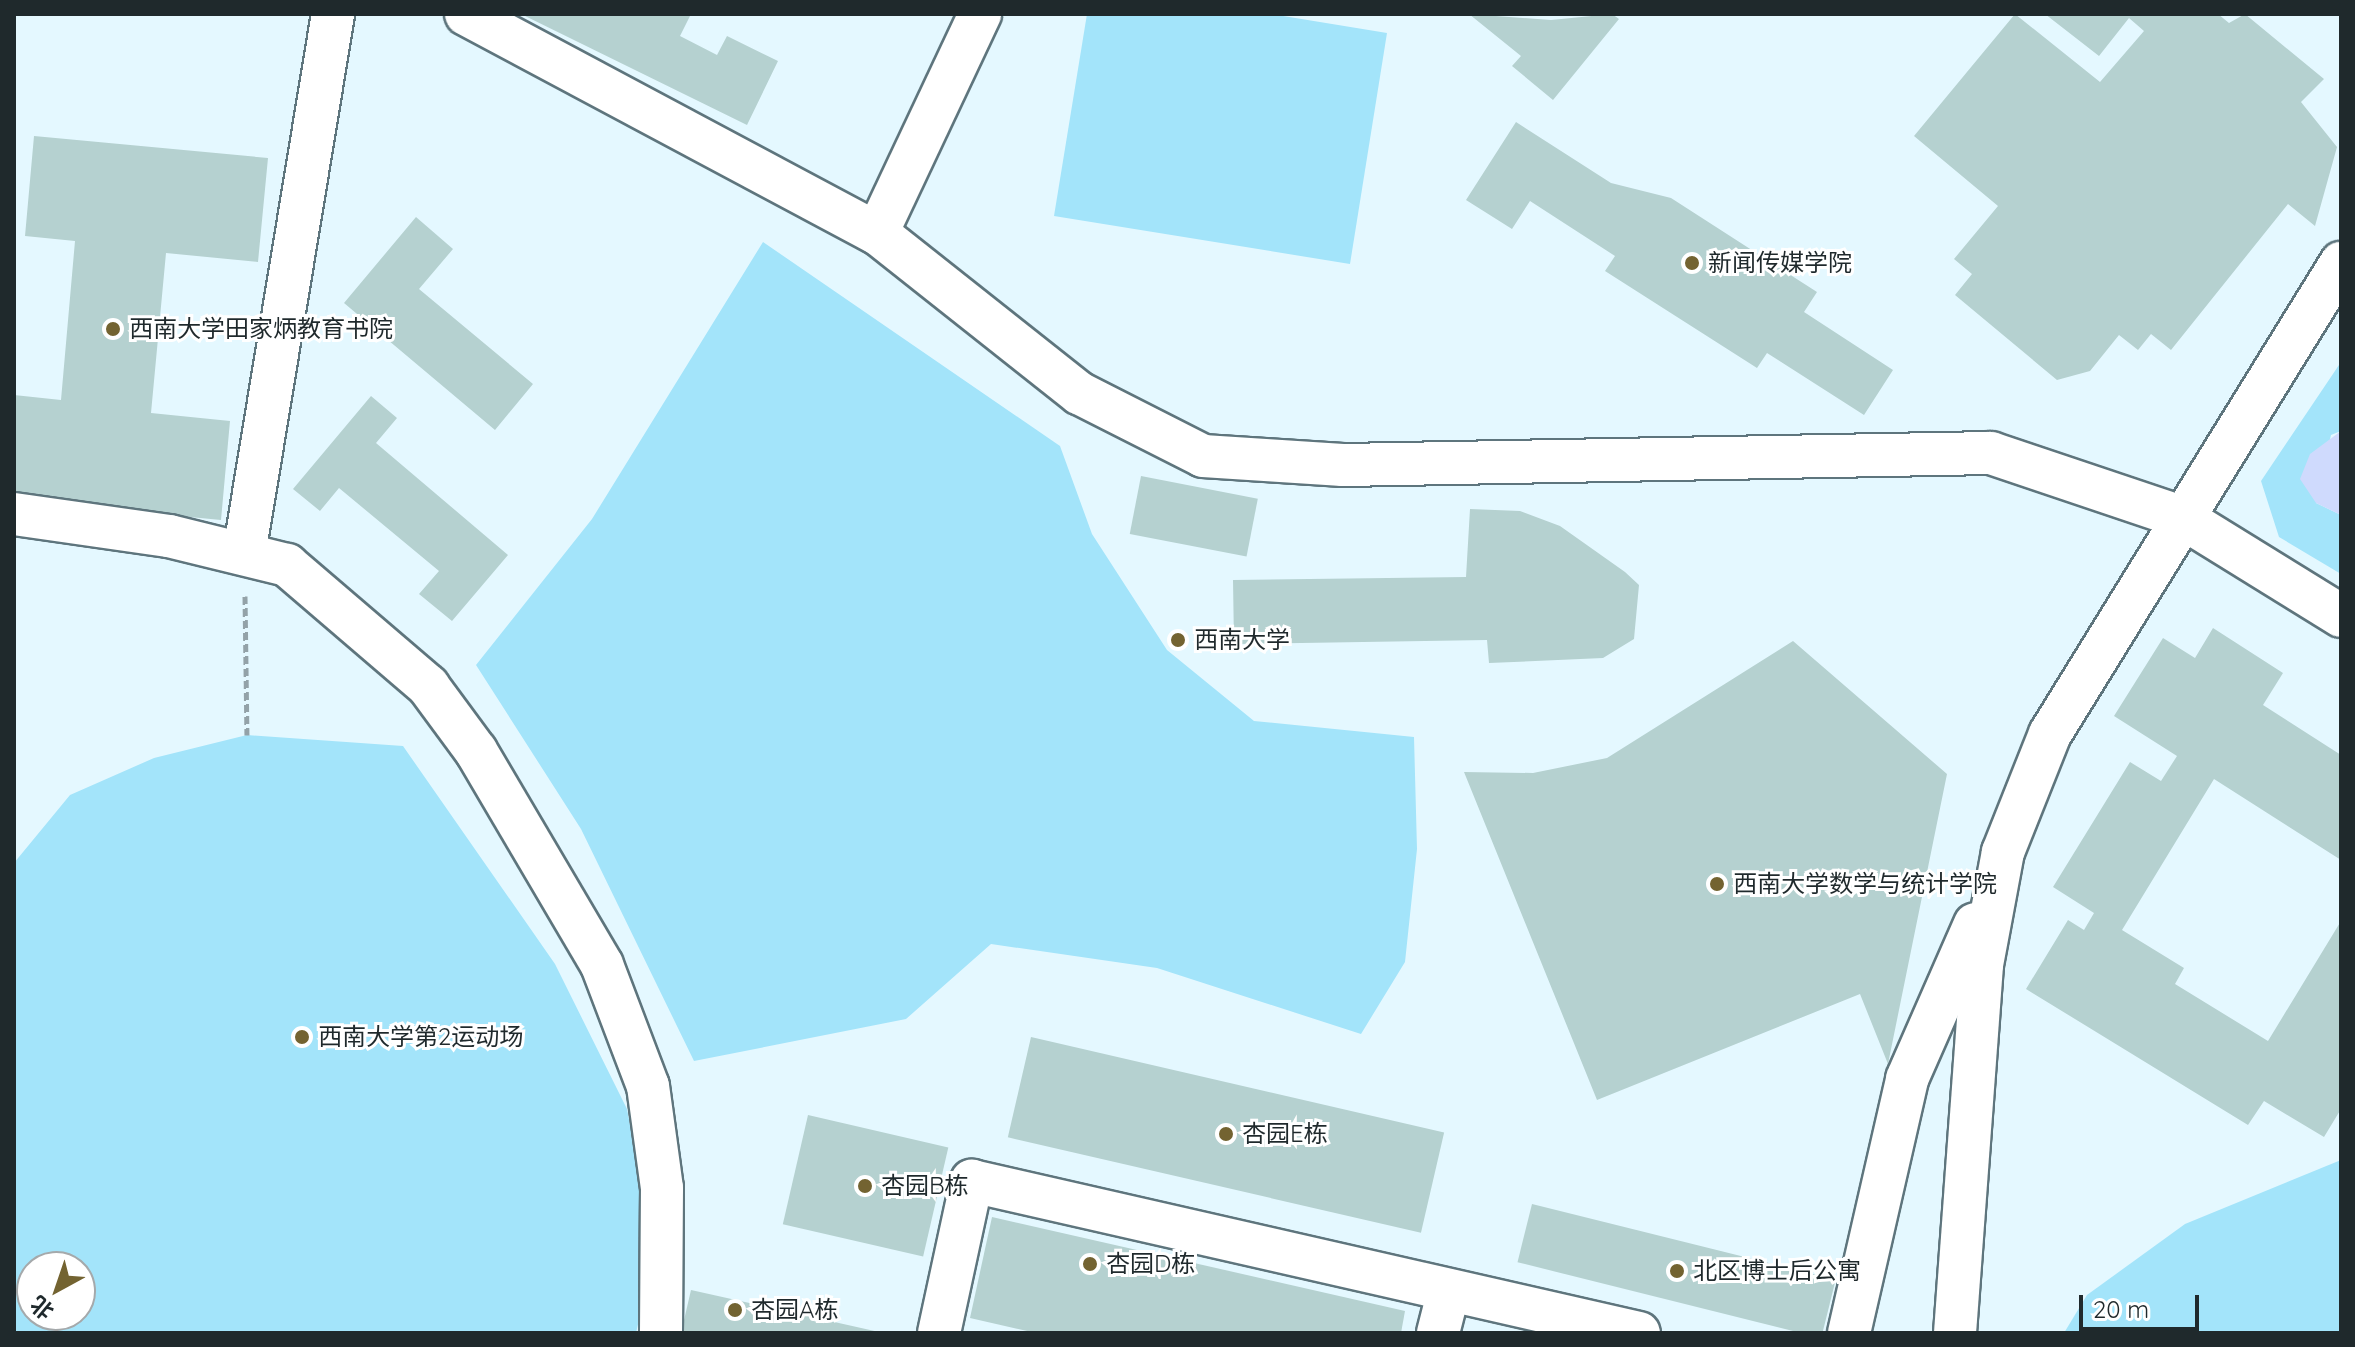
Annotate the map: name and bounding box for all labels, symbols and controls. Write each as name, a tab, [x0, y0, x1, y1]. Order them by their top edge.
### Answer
place label: 新闻传媒学院	[1708, 249, 1852, 277]
marker: 新闻传媒学院	[1683, 254, 1701, 272]
place label: 西南大学田家炳教育书院	[129, 315, 393, 343]
marker: 西南大学田家炳教育书院	[104, 320, 122, 338]
place label: 西南大学	[1194, 626, 1290, 654]
marker: 西南大学	[1169, 631, 1187, 649]
place label: 西南大学数学与统计学院	[1733, 870, 1997, 898]
marker: 西南大学数学与统计学院	[1708, 875, 1726, 893]
place label: 西南大学第2运动场	[318, 1023, 523, 1051]
marker: 西南大学第2运动场	[293, 1028, 311, 1046]
place label: 杏园E栋	[1242, 1120, 1328, 1148]
marker: 杏园E栋	[1217, 1125, 1235, 1143]
place label: 杏园B栋	[881, 1172, 969, 1200]
marker: 杏园B栋	[856, 1177, 874, 1195]
place label: 杏园D栋	[1106, 1250, 1195, 1278]
north arrow	[16, 1251, 96, 1331]
marker: 杏园D栋	[1081, 1255, 1099, 1273]
place label: 北区博士后公寓	[1693, 1257, 1861, 1285]
marker: 北区博士后公寓	[1668, 1262, 1686, 1280]
scale bar	[2083, 1279, 2203, 1329]
text: 北	[24, 1290, 59, 1326]
text: 20 m	[2093, 1294, 2149, 1324]
place label: 杏园A栋	[751, 1296, 839, 1324]
marker: 杏园A栋	[726, 1301, 744, 1319]

